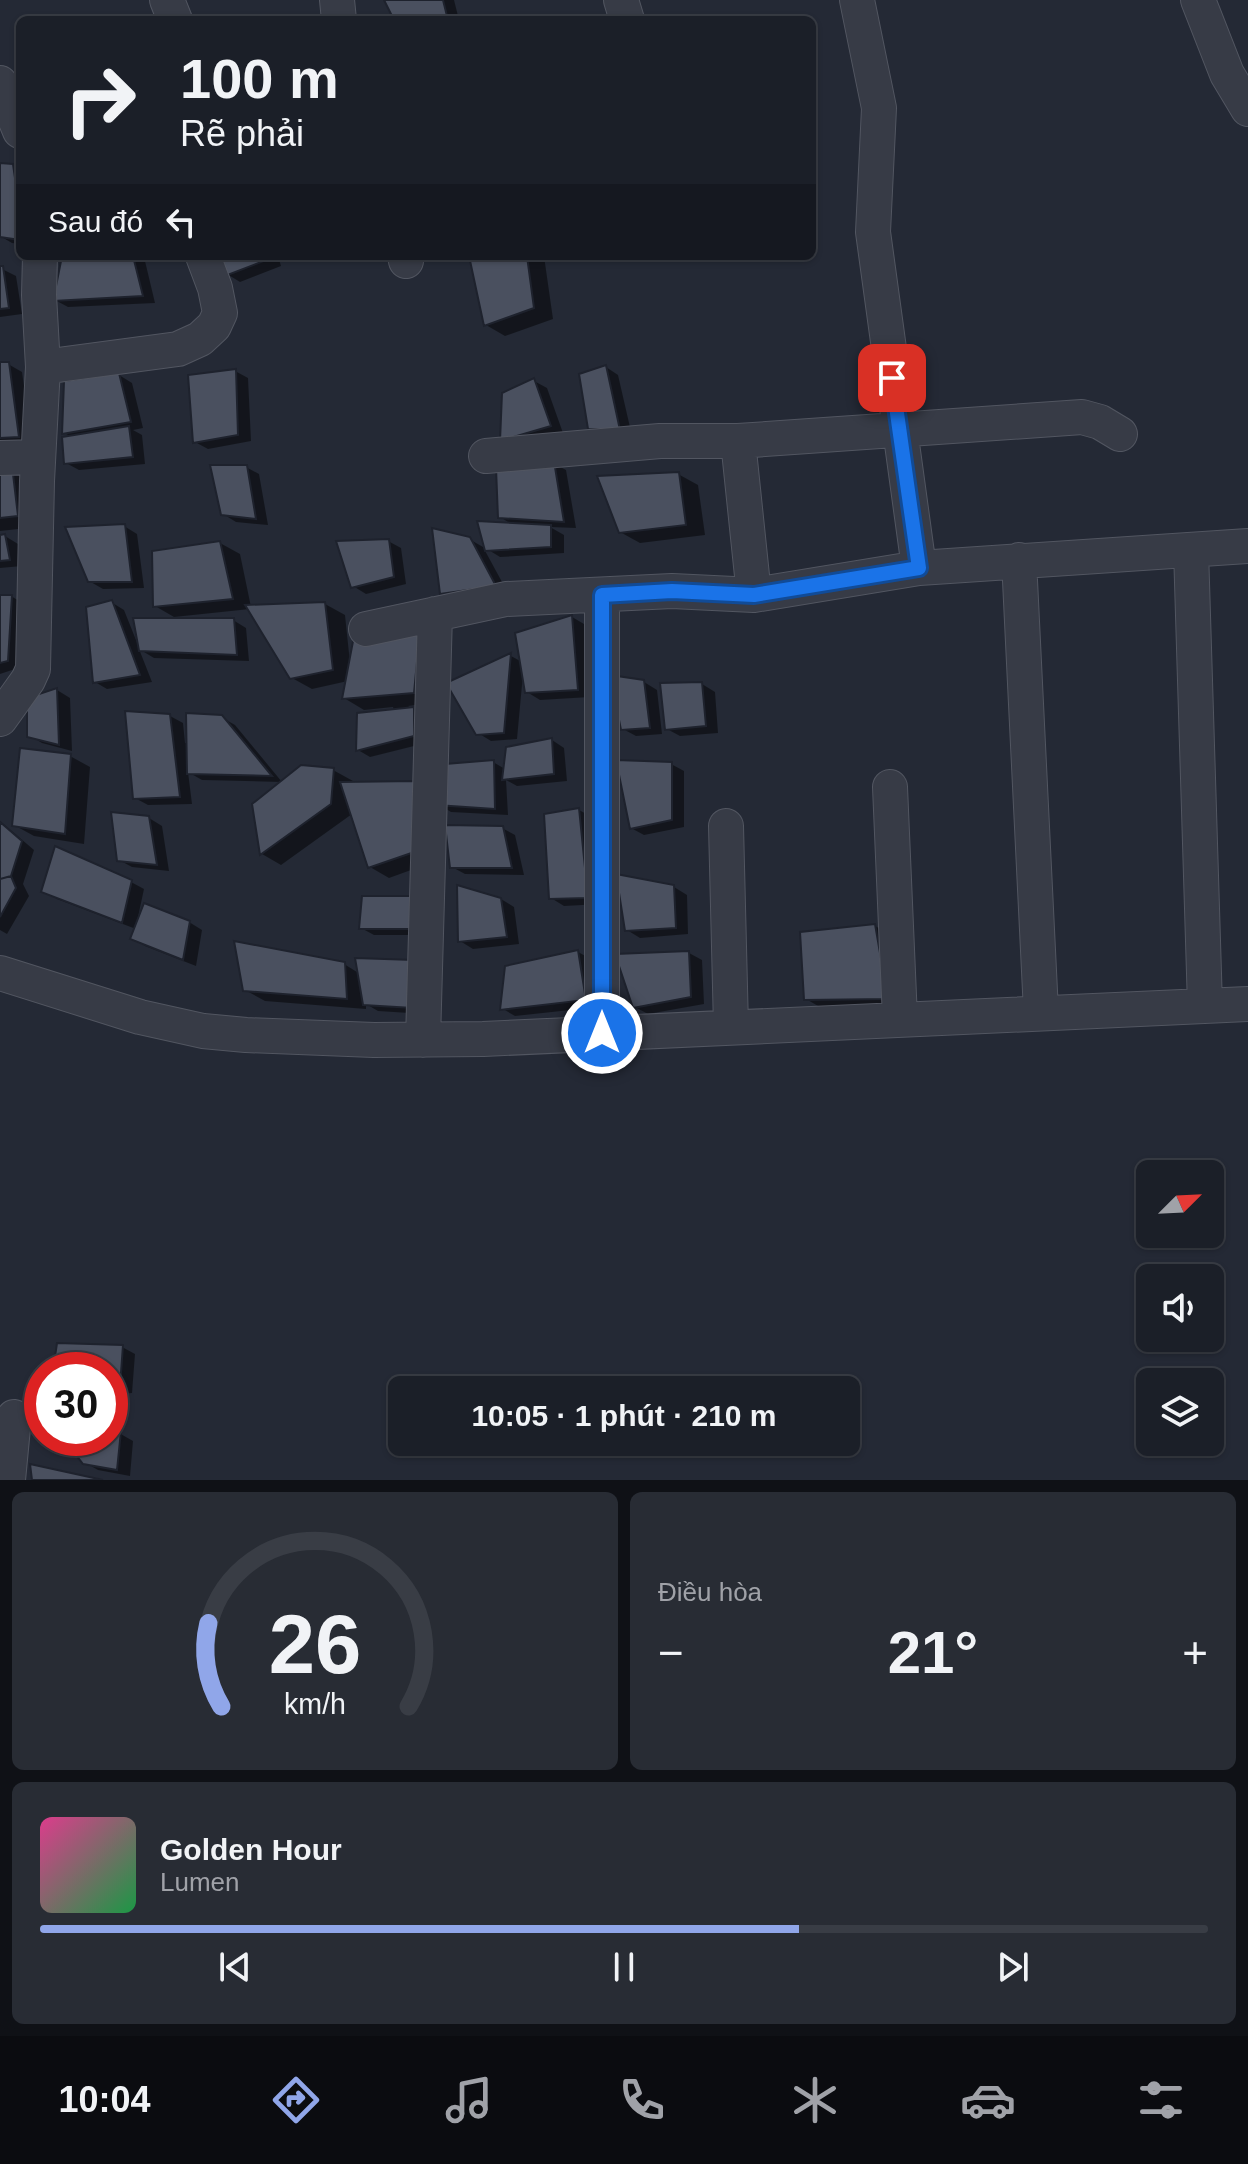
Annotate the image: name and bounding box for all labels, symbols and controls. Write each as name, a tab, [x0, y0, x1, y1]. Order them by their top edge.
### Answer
text: 100 m	[180, 47, 339, 110]
icon: right	[48, 48, 152, 152]
text: Rẽ phải	[180, 113, 304, 154]
icon: left	[159, 200, 203, 244]
text: Sau đó	[48, 205, 143, 238]
pin	[858, 344, 926, 412]
icon: arrive	[870, 356, 914, 400]
position arrow	[560, 991, 644, 1075]
north arrow	[1136, 1160, 1224, 1248]
map controls	[1136, 1160, 1224, 1456]
button: sound	[1136, 1264, 1224, 1352]
speed limit sign: 30	[24, 1352, 128, 1456]
button: layers	[1136, 1368, 1224, 1456]
text: 10:05 · 1 phút · 210 m	[471, 1399, 777, 1432]
text: Điều hòa	[658, 1577, 762, 1607]
text: 26	[269, 1598, 361, 1691]
text: 21°	[888, 1619, 978, 1686]
text: −	[658, 1628, 684, 1677]
text: +	[1182, 1628, 1208, 1677]
text: km/h	[284, 1688, 346, 1720]
text: Golden Hour	[160, 1833, 342, 1866]
text: Lumen	[160, 1867, 240, 1897]
icon: previous	[213, 1945, 257, 1989]
icon: pause	[602, 1945, 646, 1989]
icon: next	[991, 1945, 1035, 1989]
icon: directions	[268, 2072, 324, 2128]
icon: music	[441, 2072, 497, 2128]
icon: phone	[614, 2072, 670, 2128]
icon: climate	[787, 2072, 843, 2128]
icon: car	[960, 2072, 1016, 2128]
icon: filters	[1133, 2072, 1189, 2128]
text: 10:04	[59, 2079, 151, 2120]

